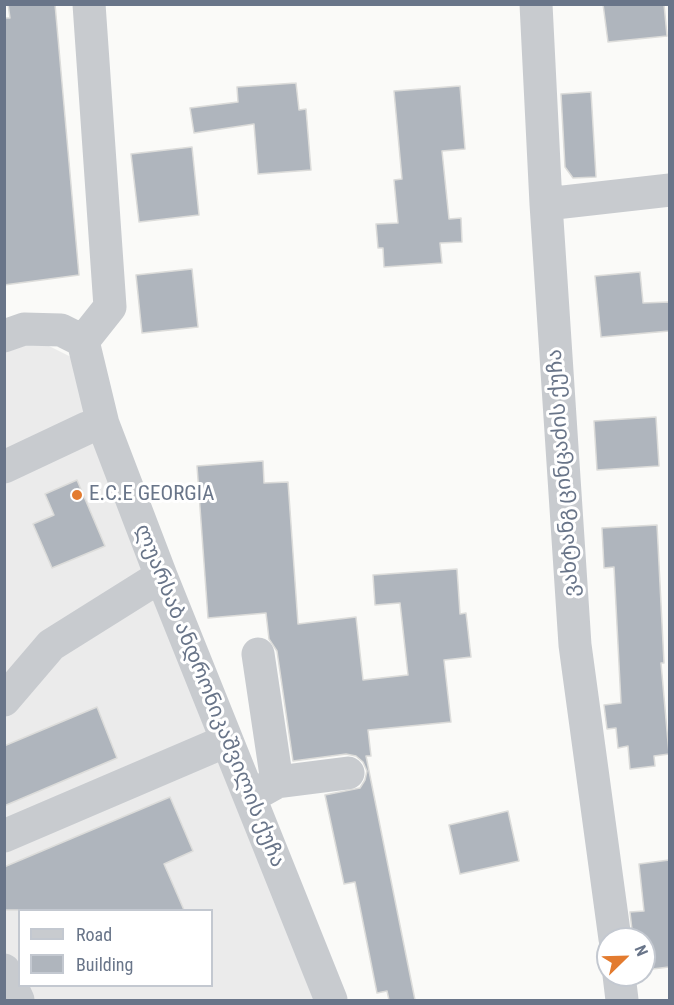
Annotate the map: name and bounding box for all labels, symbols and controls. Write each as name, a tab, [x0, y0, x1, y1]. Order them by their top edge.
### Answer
street label: ვახტანგ ცინცაძის ქუჩა	[543, 348, 585, 598]
place label: E.C.E GEORGIA	[89, 482, 214, 508]
marker: E.C.E GEORGIA	[70, 488, 84, 502]
street label: ლუარსაბ ანდრონიკაშვილის ქუჩა	[128, 521, 290, 871]
legend	[18, 909, 213, 987]
text: Road	[76, 924, 112, 945]
north arrow	[596, 927, 656, 987]
text: N	[631, 942, 652, 959]
text: Building	[76, 954, 133, 975]

